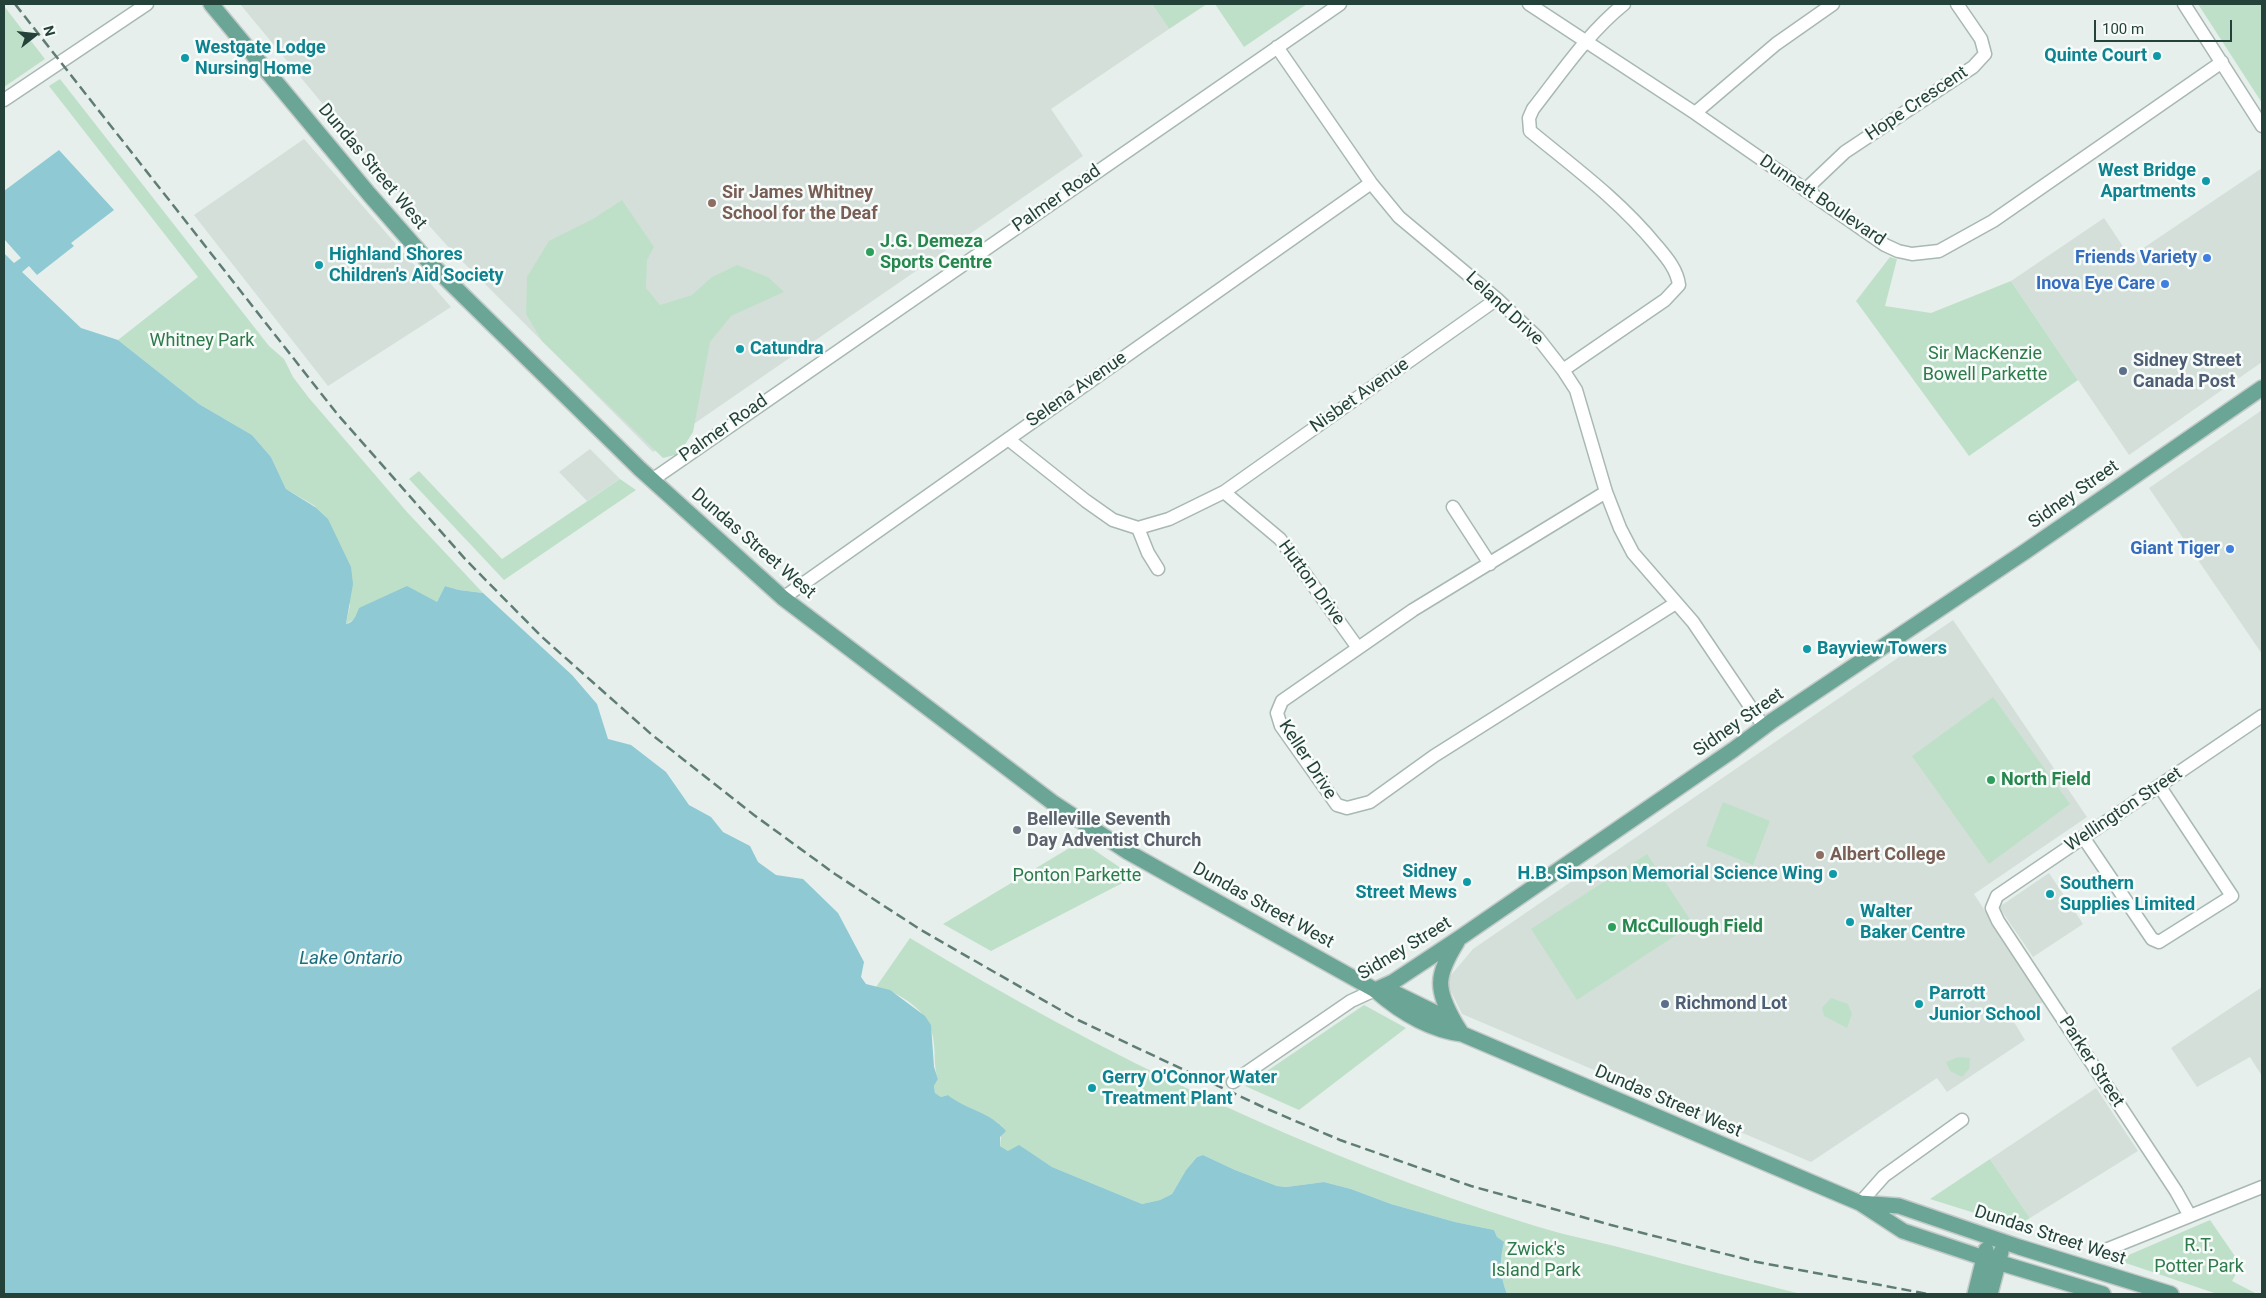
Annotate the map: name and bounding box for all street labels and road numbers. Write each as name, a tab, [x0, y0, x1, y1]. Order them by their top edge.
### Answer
street label: Hope Crescent	[1862, 62, 1972, 146]
street label: Dundas Street West	[313, 100, 431, 234]
street label: Dunnett Boulevard	[1755, 151, 1889, 251]
street label: Palmer Road	[1009, 161, 1105, 237]
street label: Leland Drive	[1461, 268, 1547, 350]
street label: Selena Avenue	[1023, 348, 1131, 432]
street label: Nisbet Avenue	[1307, 354, 1413, 438]
street label: Palmer Road	[676, 391, 772, 467]
street label: Sidney Street	[2025, 456, 2123, 534]
street label: Dundas Street West	[686, 484, 820, 604]
street label: Hutton Drive	[1273, 536, 1349, 630]
street label: Sidney Street	[1690, 684, 1788, 762]
street label: Keller Drive	[1273, 716, 1341, 804]
street label: Wellington Street	[2061, 763, 2187, 857]
street label: Dundas Street West	[1189, 858, 1337, 954]
street label: Sidney Street	[1354, 913, 1456, 985]
street label: Parker Street	[2054, 1013, 2128, 1111]
street label: Dundas Street West	[1591, 1061, 1745, 1143]
street label: Dundas Street West	[1972, 1201, 2128, 1271]

